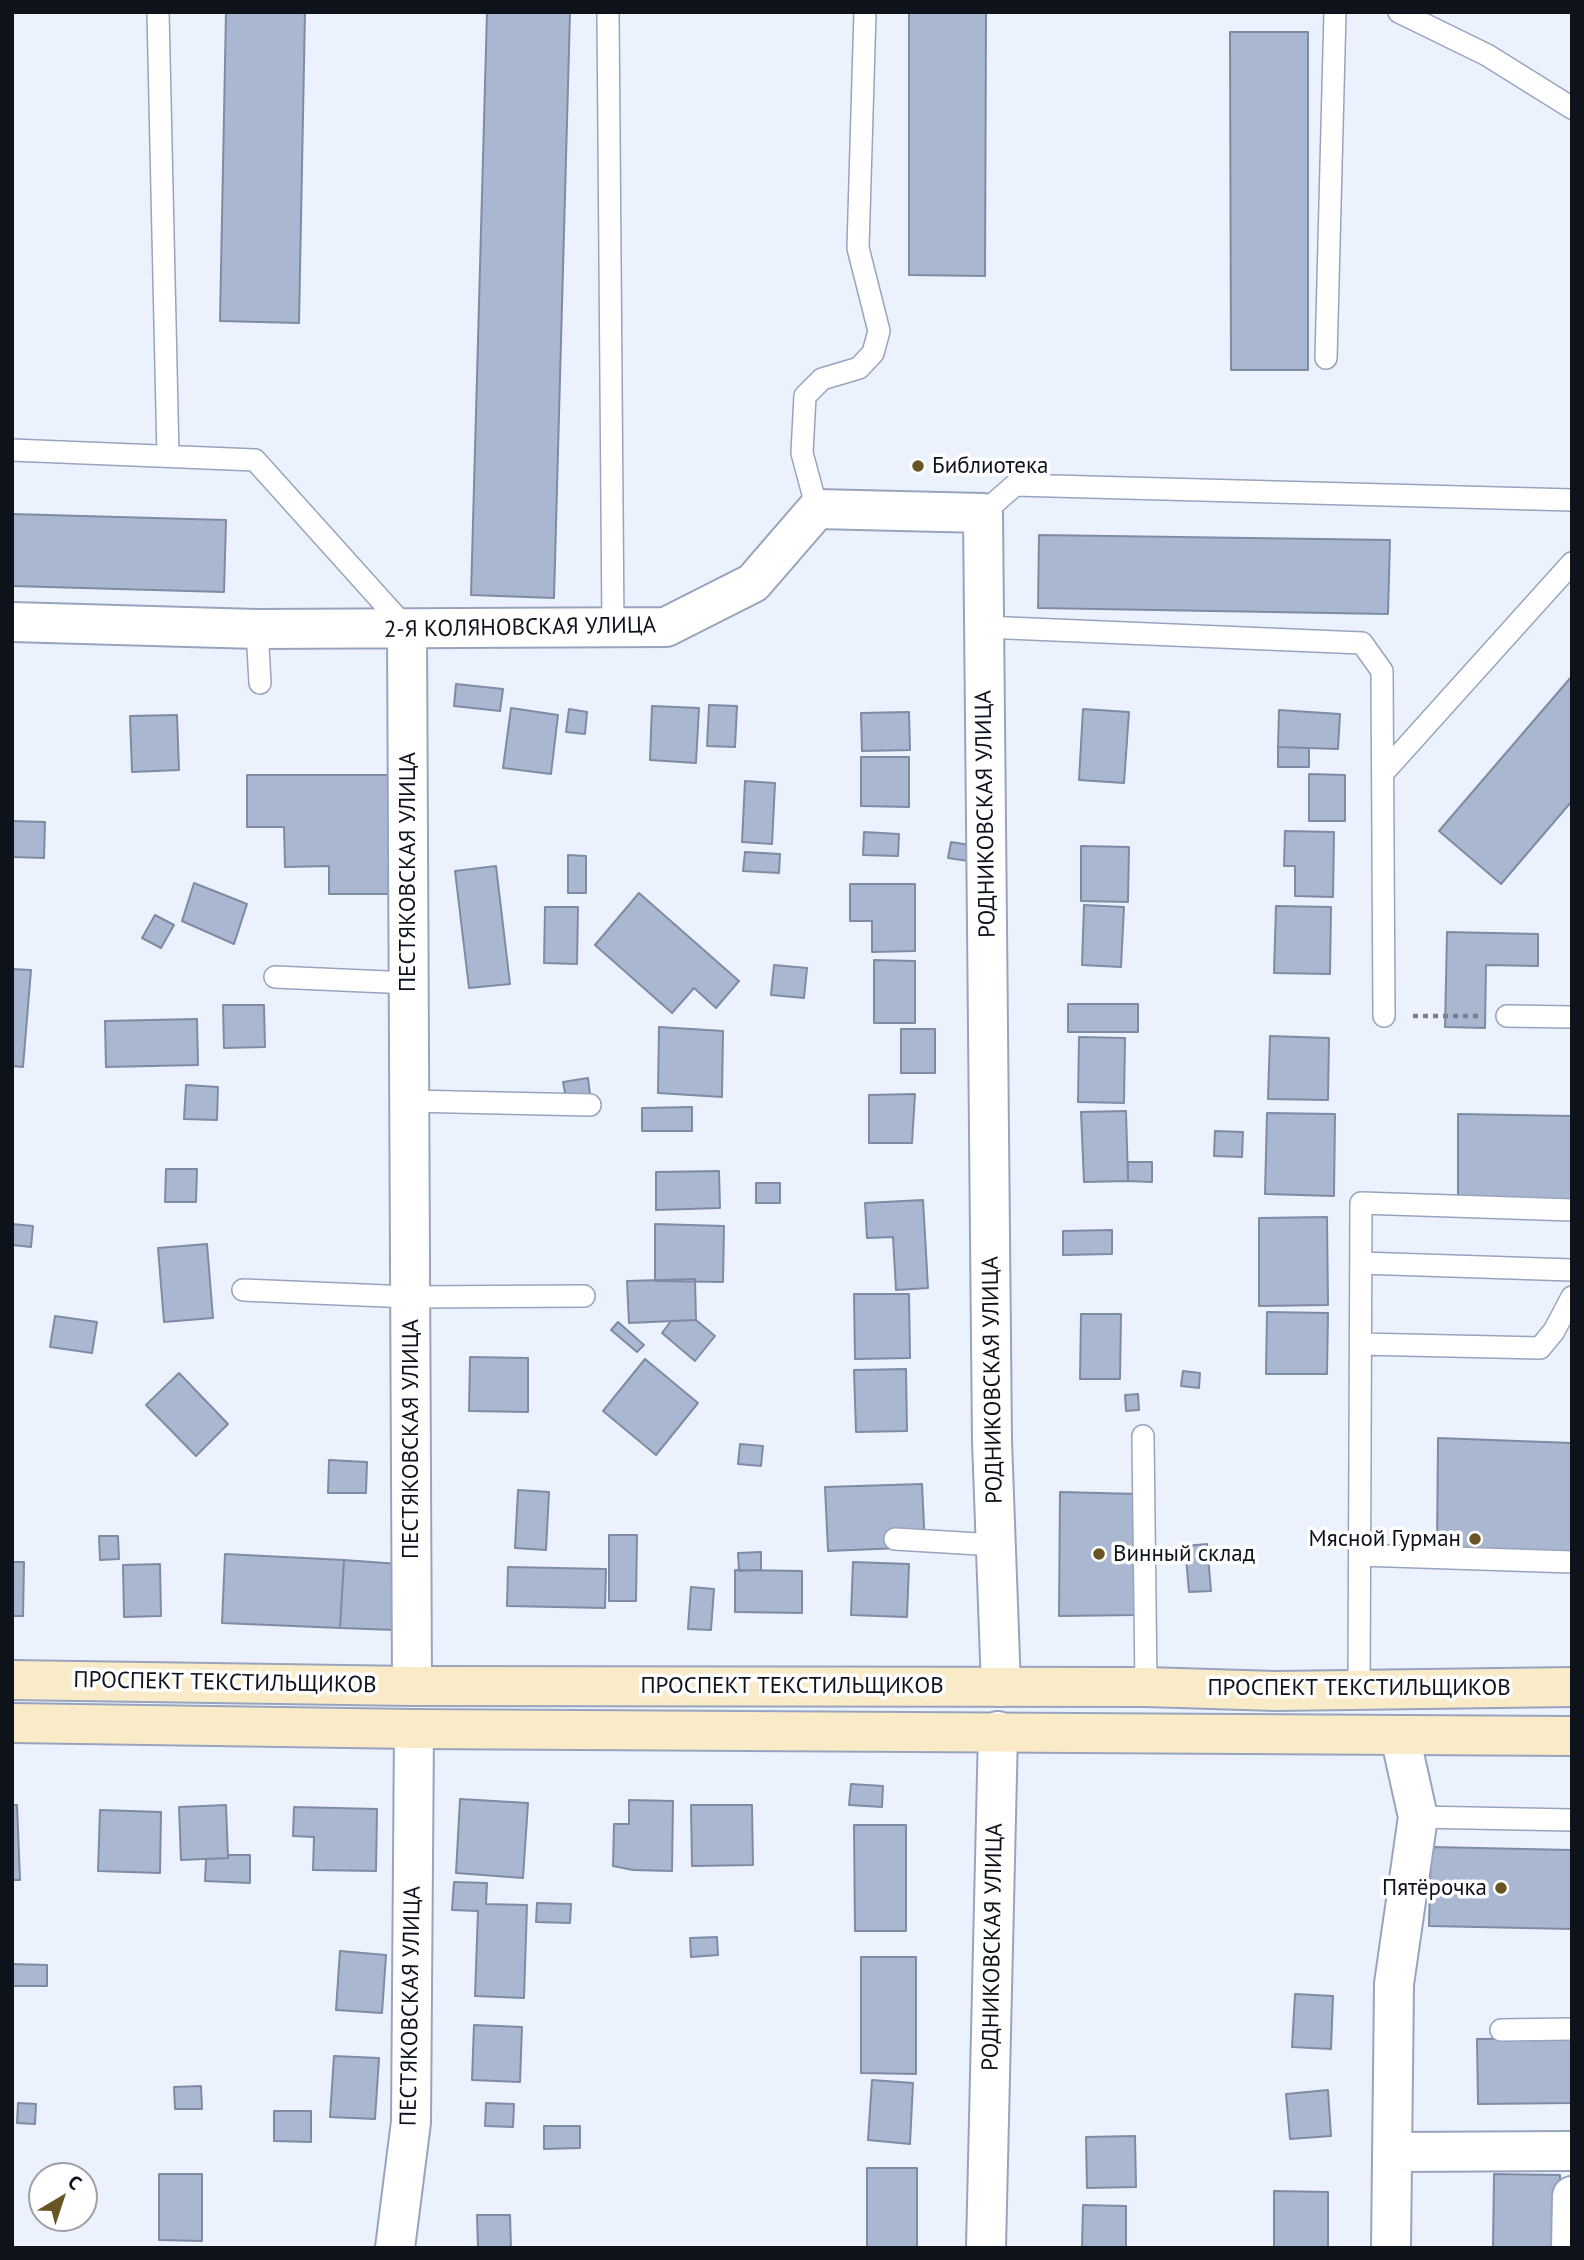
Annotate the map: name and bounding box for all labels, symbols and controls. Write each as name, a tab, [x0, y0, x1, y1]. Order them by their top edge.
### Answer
place label: Библиотека	[932, 452, 1048, 480]
marker: Библиотека	[910, 458, 926, 474]
street label: 2-Я КОЛЯНОВСКАЯ УЛИЦА	[384, 612, 656, 644]
street label: РОДНИКОВСКАЯ УЛИЦА	[970, 690, 1002, 938]
street label: ПЕСТЯКОВСКАЯ УЛИЦА	[394, 752, 422, 992]
street label: РОДНИКОВСКАЯ УЛИЦА	[977, 1256, 1009, 1504]
street label: ПЕСТЯКОВСКАЯ УЛИЦА	[397, 1319, 425, 1559]
place label: Мясной Гурман	[1309, 1525, 1461, 1553]
marker: Мясной Гурман	[1467, 1531, 1483, 1547]
place label: Винный склад	[1113, 1540, 1255, 1568]
marker: Винный склад	[1091, 1546, 1107, 1562]
street label: ПРОСПЕКТ ТЕКСТИЛЬЩИКОВ	[73, 1667, 377, 1699]
street label: ПРОСПЕКТ ТЕКСТИЛЬЩИКОВ	[640, 1672, 944, 1700]
street label: ПРОСПЕКТ ТЕКСТИЛЬЩИКОВ	[1207, 1674, 1511, 1702]
street label: РОДНИКОВСКАЯ УЛИЦА	[977, 1823, 1009, 2071]
place label: Пятёрочка	[1382, 1874, 1487, 1902]
marker: Пятёрочка	[1493, 1880, 1509, 1896]
street label: ПЕСТЯКОВСКАЯ УЛИЦА	[395, 1886, 427, 2126]
north arrow	[28, 2162, 98, 2232]
text: С	[63, 2170, 87, 2195]

